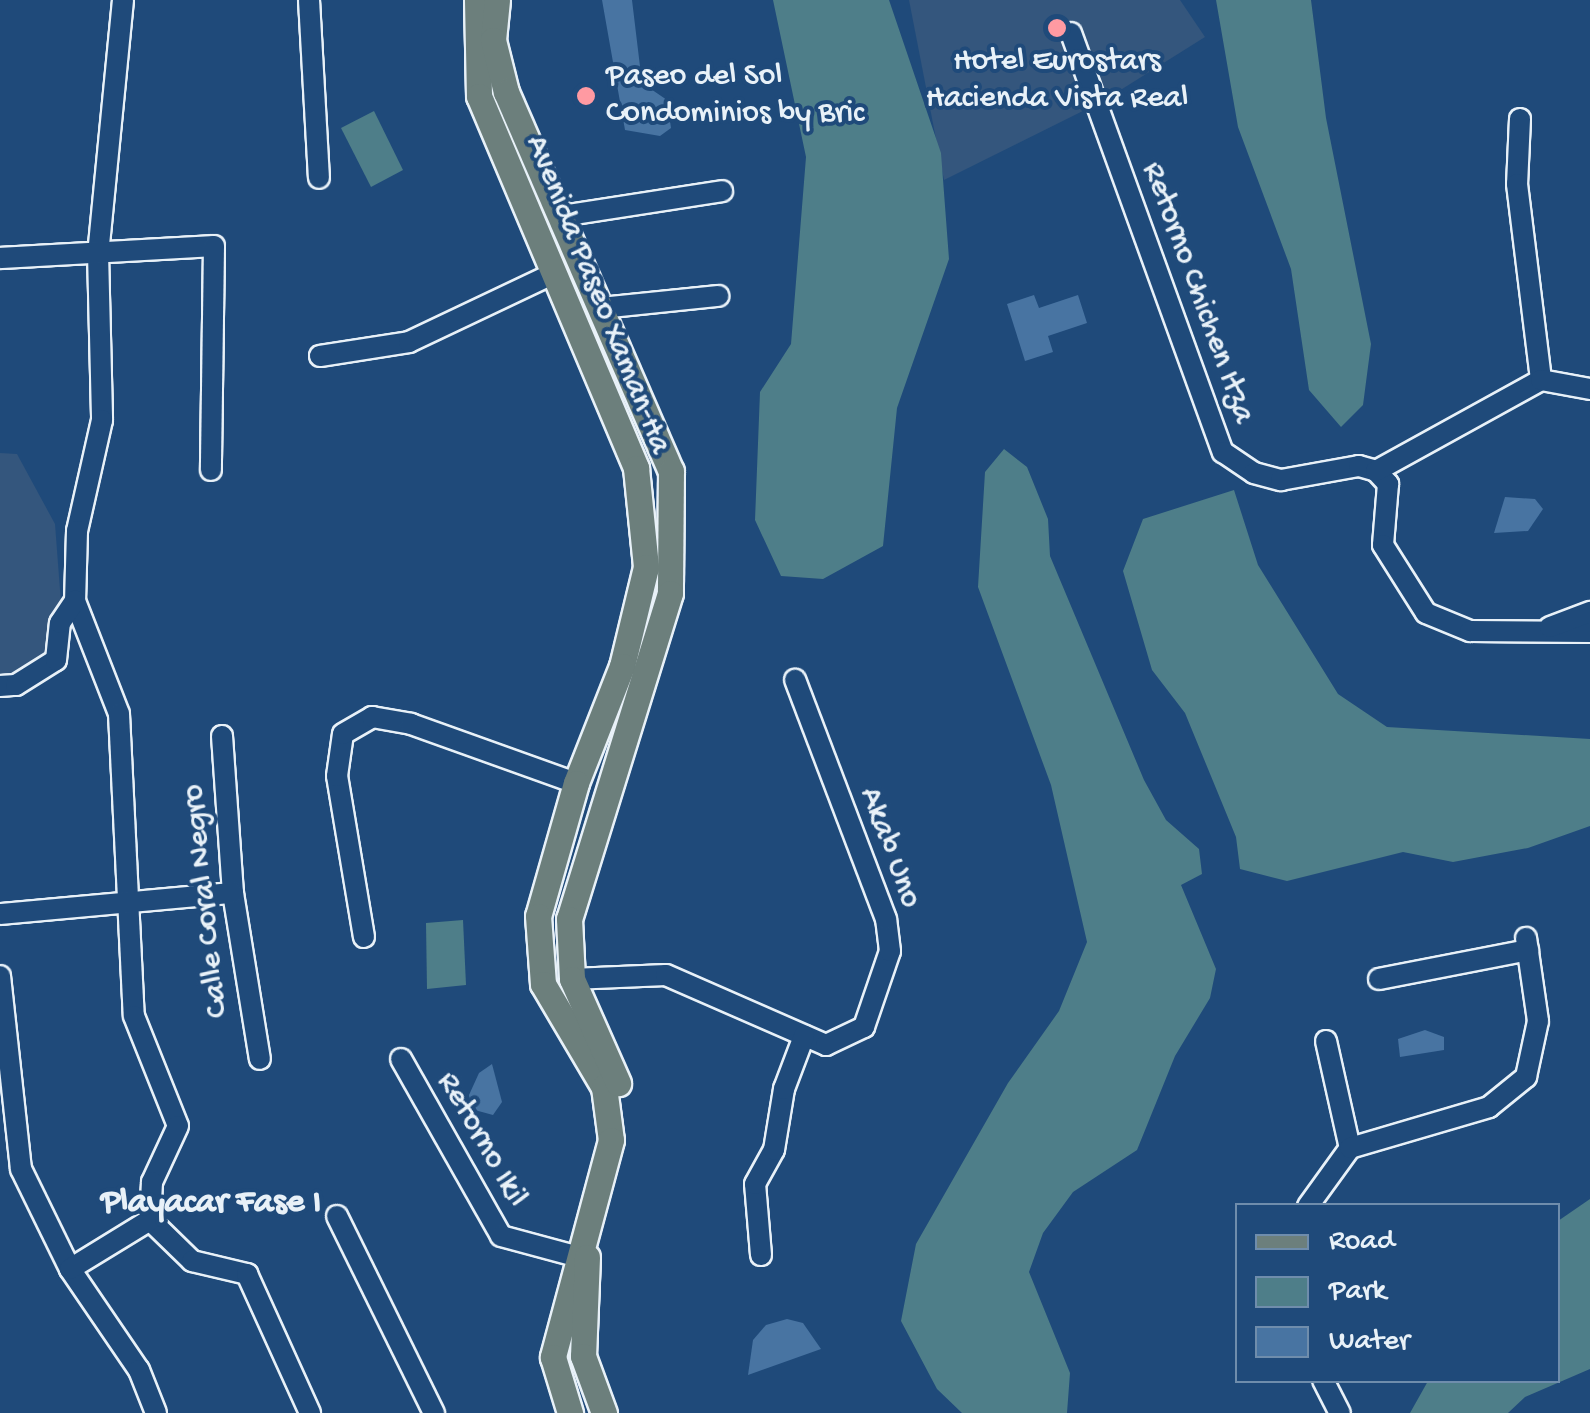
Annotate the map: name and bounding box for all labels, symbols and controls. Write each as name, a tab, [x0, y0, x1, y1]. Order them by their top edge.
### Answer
marker: Hotel Eurostars Hacienda Vista Real	[1046, 17, 1068, 39]
place label: Hotel Eurostars Hacienda Vista Real	[926, 44, 1188, 119]
place label: Paseo del Sol Condominios by Bric	[606, 59, 864, 134]
marker: Paseo del Sol Condominios by Bric	[575, 85, 597, 107]
street label: Avenida Paseo Xaman-Ha	[515, 130, 679, 460]
street label: Retorno Chichen Itza	[1132, 157, 1262, 429]
street label: Calle Coral Negro	[176, 782, 238, 1020]
street label: Akab Uno	[849, 782, 929, 914]
street label: Retorno Ikil	[427, 1066, 535, 1214]
district label: Playacar Fase I	[101, 1183, 321, 1225]
legend	[1235, 1203, 1560, 1383]
text: Road	[1329, 1225, 1395, 1260]
text: Park	[1329, 1275, 1386, 1310]
text: Water	[1329, 1325, 1410, 1360]

